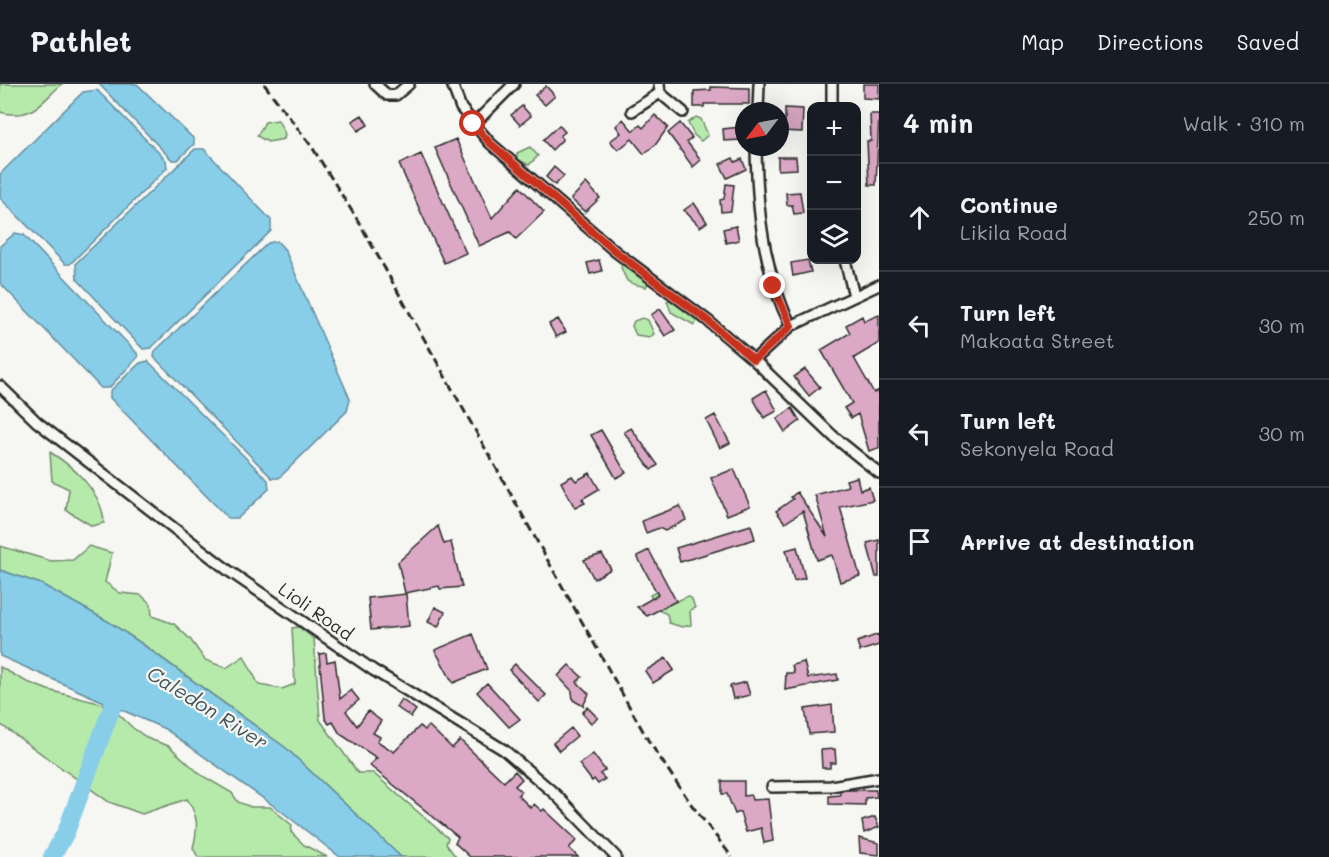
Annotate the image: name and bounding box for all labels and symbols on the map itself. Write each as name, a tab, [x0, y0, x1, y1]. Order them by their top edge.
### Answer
north arrow	[735, 102, 789, 156]
route start	[459, 110, 485, 136]
route end	[759, 272, 785, 298]
street label: Lioli Road	[274, 576, 358, 646]
water label: Caledon River	[143, 659, 273, 755]

